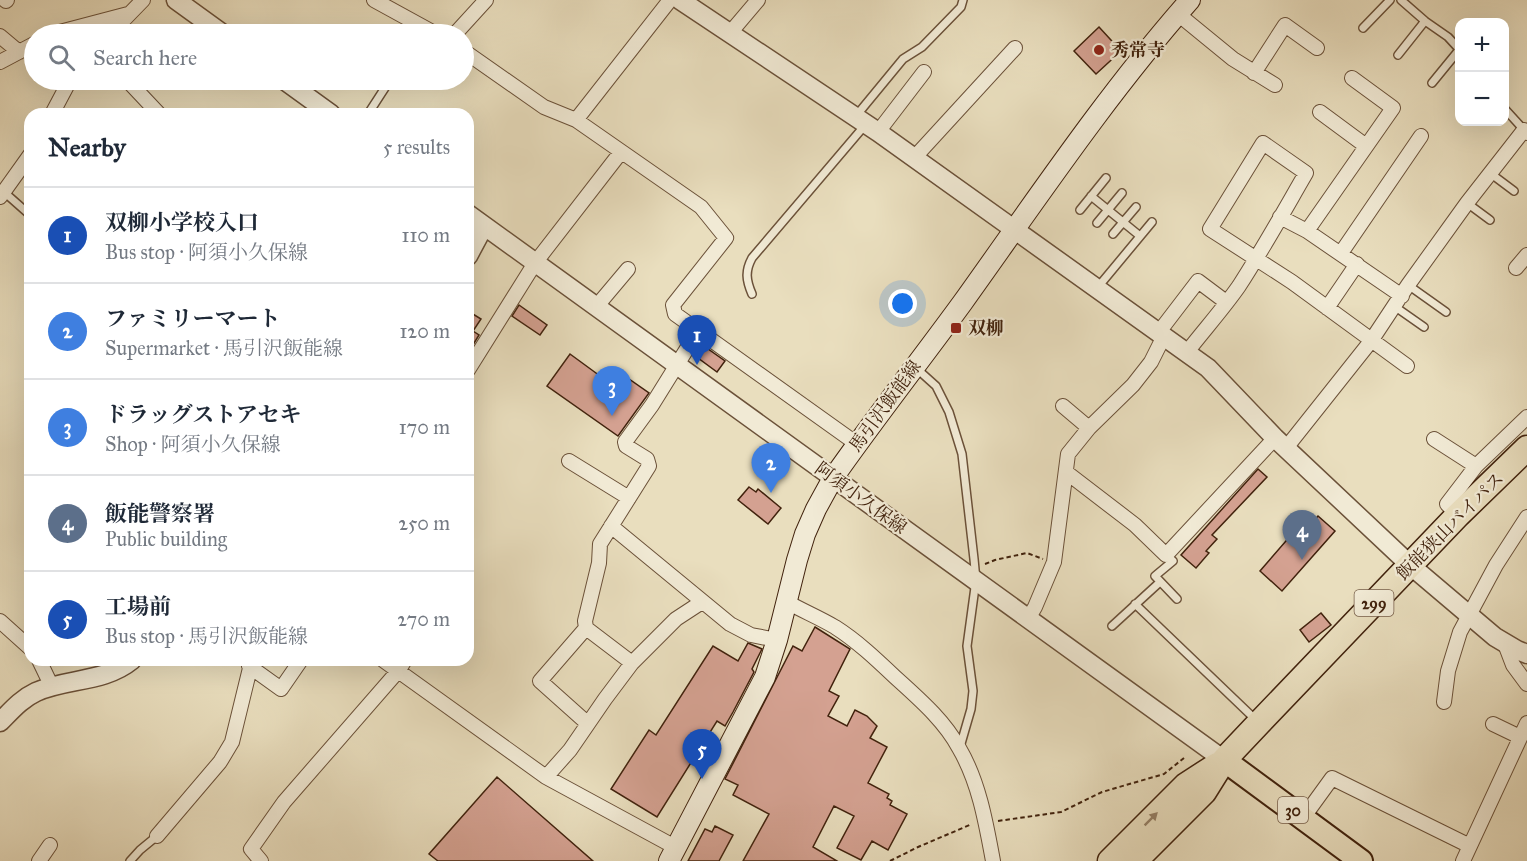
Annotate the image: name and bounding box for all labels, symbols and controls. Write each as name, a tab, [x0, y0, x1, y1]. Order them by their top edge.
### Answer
map controls	[1455, 18, 1509, 126]
button: +	[1455, 18, 1509, 72]
search box	[24, 24, 474, 90]
place label: 秀常寺	[1111, 39, 1165, 61]
icon: search	[45, 41, 78, 74]
marker: 秀常寺	[1092, 43, 1106, 57]
text: Search here	[93, 44, 197, 71]
button: −	[1455, 72, 1509, 126]
text: Nearby	[48, 131, 126, 163]
text: 5 results	[383, 135, 450, 159]
text: 双柳小学校入口	[105, 209, 259, 236]
text: 1	[64, 223, 71, 247]
text: 110 m	[402, 223, 450, 247]
text: Bus stop · 阿須小久保線	[105, 240, 308, 264]
your location	[888, 289, 917, 318]
text: ファミリーマート	[105, 305, 281, 332]
pin: 1	[678, 316, 716, 365]
place label: 双柳	[968, 317, 1004, 339]
text: 2	[63, 319, 72, 343]
text: 120 m	[399, 319, 450, 343]
marker: 双柳	[949, 321, 963, 335]
text: Supermarket · 馬引沢飯能線	[105, 336, 343, 360]
street label: 馬引沢飯能線	[844, 356, 926, 456]
pin: 3	[592, 366, 632, 416]
text: ドラッグストアセキ	[105, 401, 301, 428]
text: 3	[64, 415, 72, 439]
text: 170 m	[399, 415, 450, 439]
text: Shop · 阿須小久保線	[105, 432, 281, 456]
pin: 2	[752, 444, 790, 493]
street label: 阿須小久保線	[811, 457, 911, 539]
street label: 飯能狭山バイパス	[1391, 467, 1509, 585]
text: 飯能警察署	[105, 500, 215, 527]
pin: 4	[1282, 510, 1322, 560]
text: 4	[62, 511, 73, 535]
text: 250 m	[398, 511, 450, 535]
text: Public building	[105, 527, 227, 551]
road number: 299	[1354, 590, 1394, 616]
text: 工場前	[105, 593, 171, 620]
text: 5	[63, 607, 72, 631]
text: 270 m	[397, 607, 450, 631]
text: Bus stop · 馬引沢飯能線	[105, 624, 308, 648]
pin: 5	[682, 730, 722, 779]
road number: 30	[1278, 797, 1308, 823]
one-way arrow	[1144, 813, 1158, 827]

